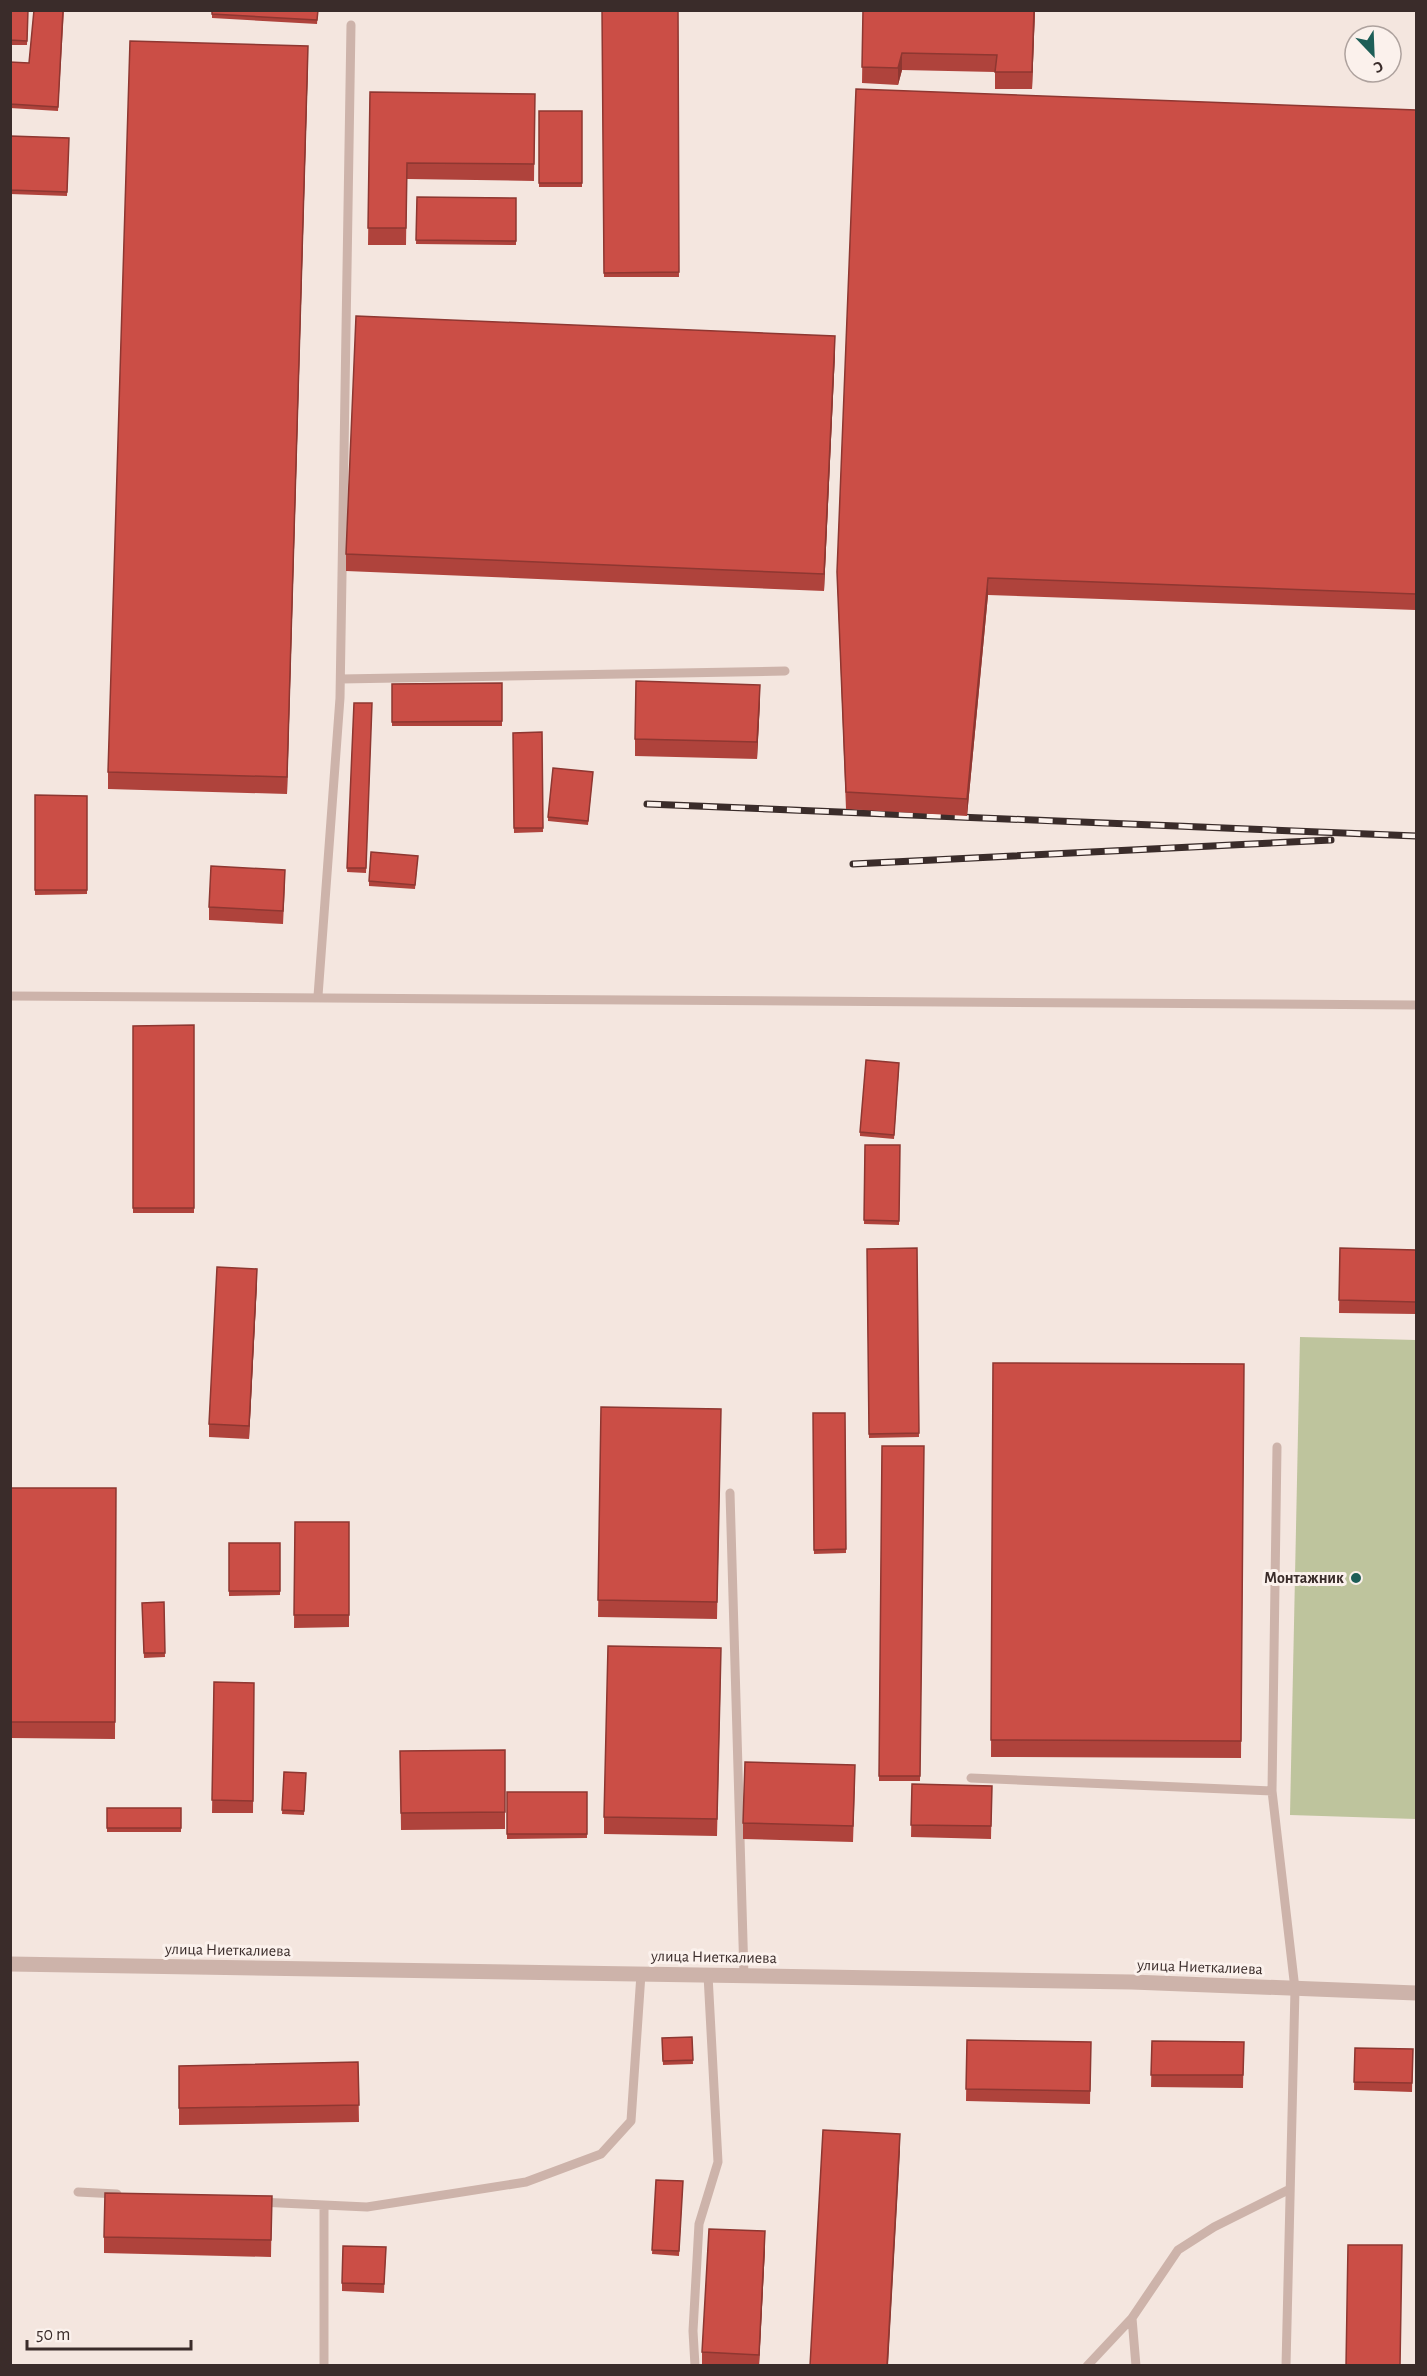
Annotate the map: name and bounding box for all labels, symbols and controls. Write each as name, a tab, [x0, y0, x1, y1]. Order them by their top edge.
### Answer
north arrow	[1343, 24, 1403, 84]
text: С	[1371, 58, 1386, 76]
place label: Монтажник	[1264, 1570, 1344, 1586]
marker: Монтажник	[1349, 1571, 1363, 1585]
street label: улица Ниеткалиева	[164, 1941, 291, 1960]
street label: улица Ниеткалиева	[650, 1948, 777, 1967]
street label: улица Ниеткалиева	[1136, 1957, 1263, 1978]
scale bar	[27, 2313, 190, 2351]
text: 50 m	[36, 2326, 70, 2344]

